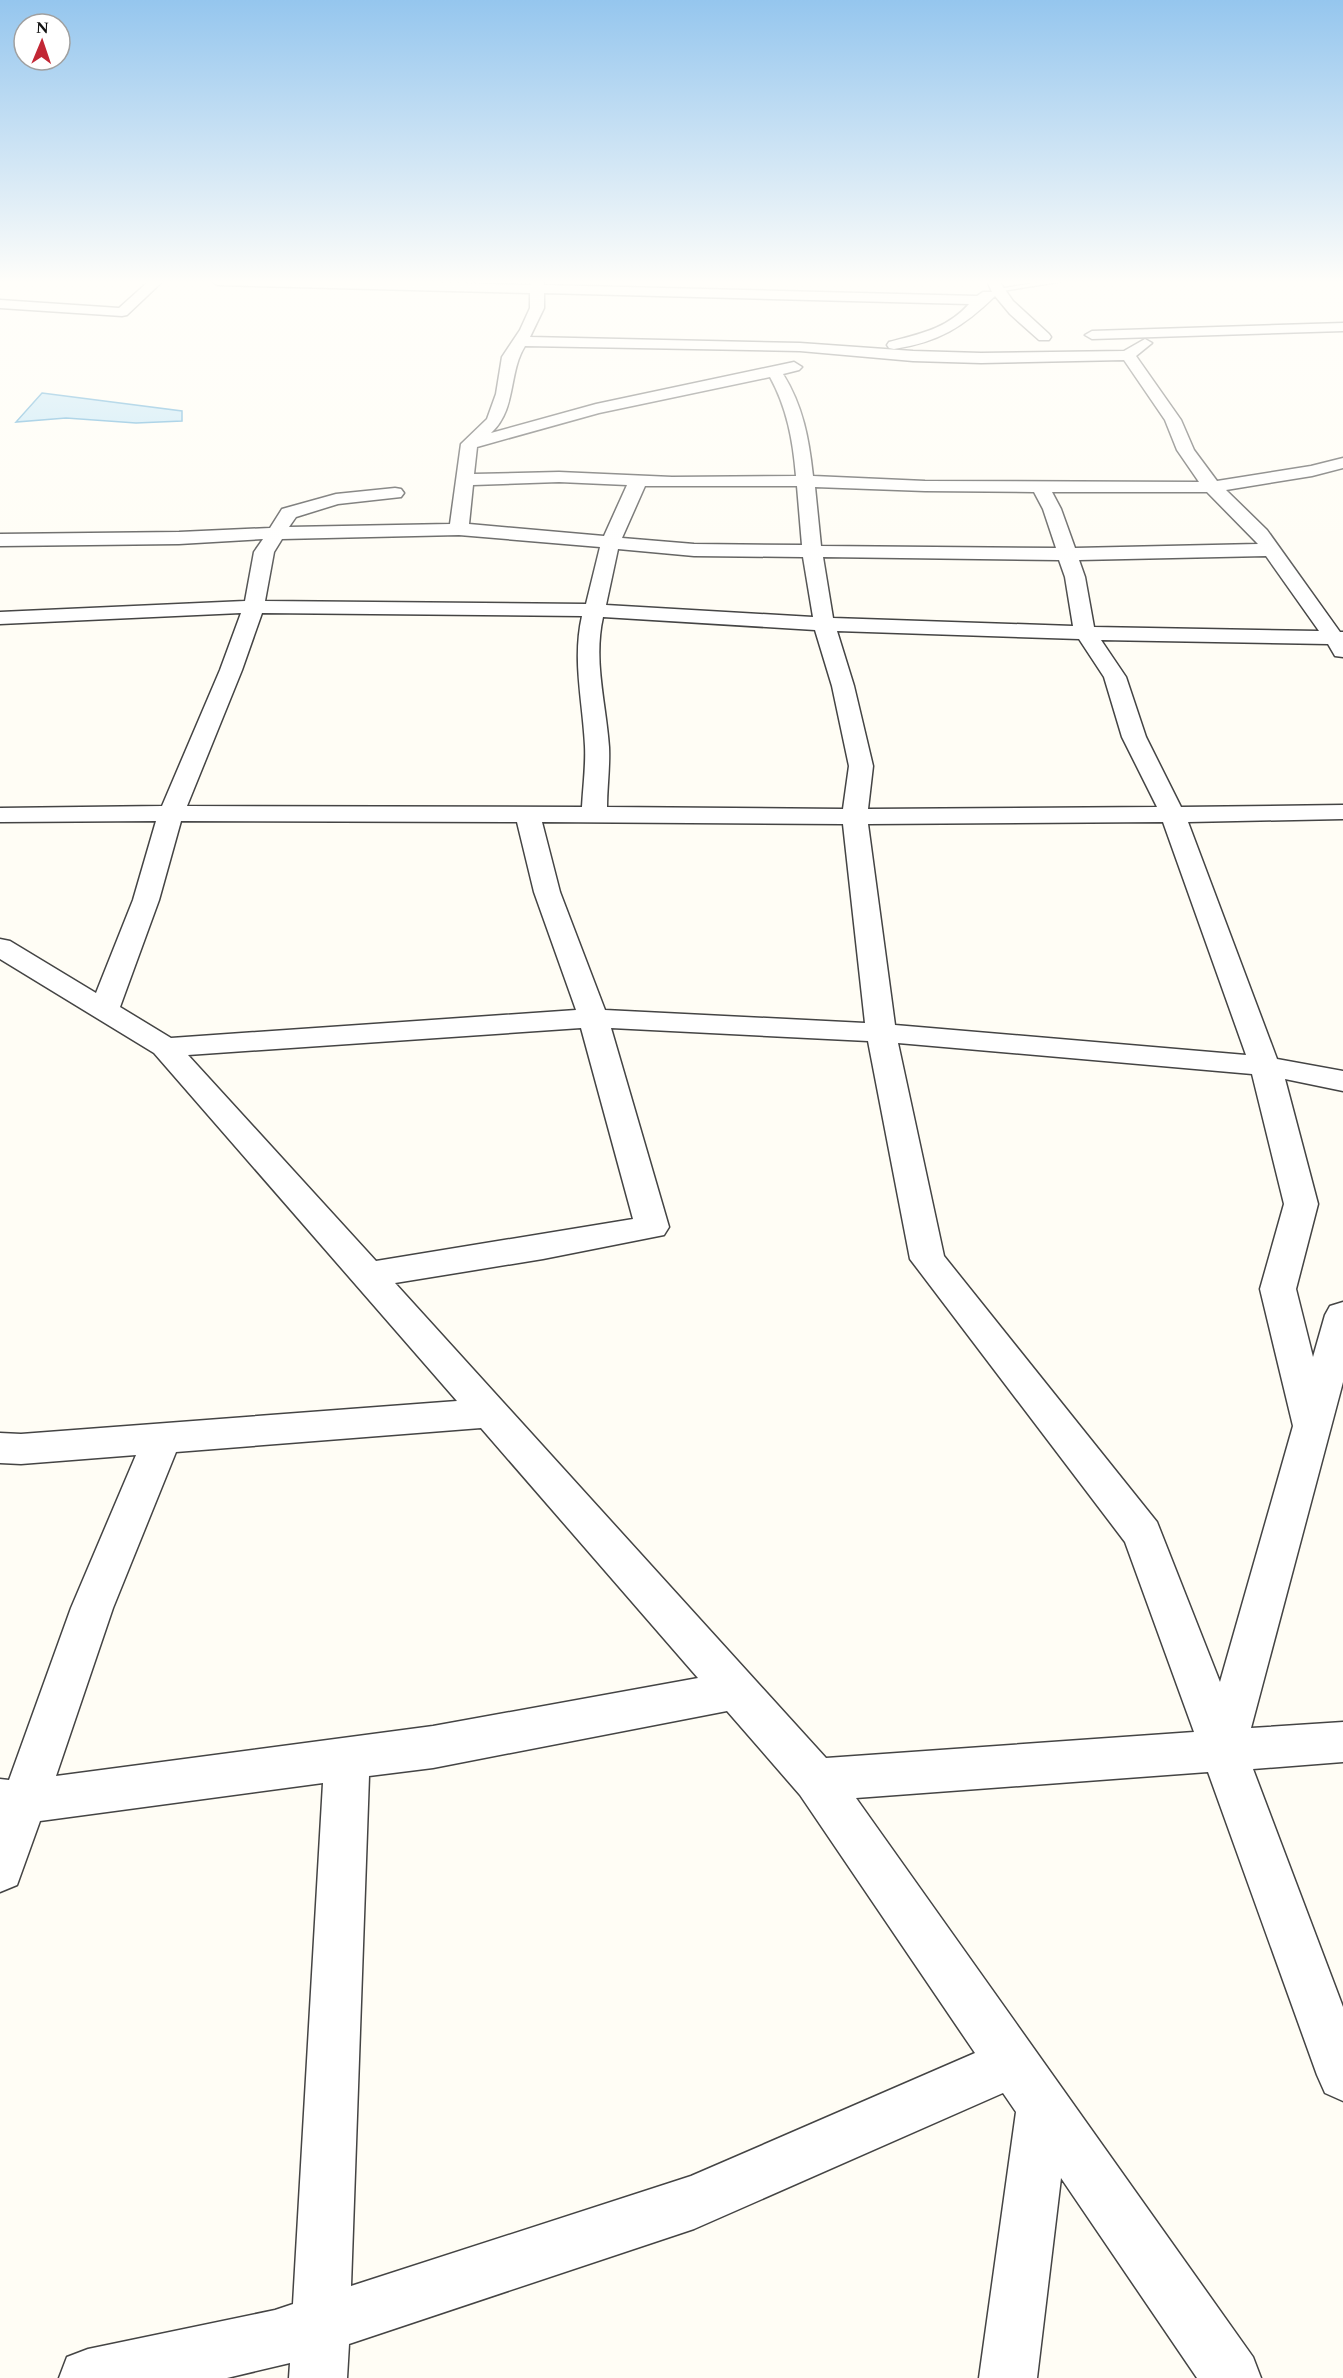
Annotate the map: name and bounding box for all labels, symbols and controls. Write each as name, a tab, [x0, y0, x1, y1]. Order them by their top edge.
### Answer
north arrow	[12, 12, 72, 72]
text: N	[36, 16, 49, 40]

